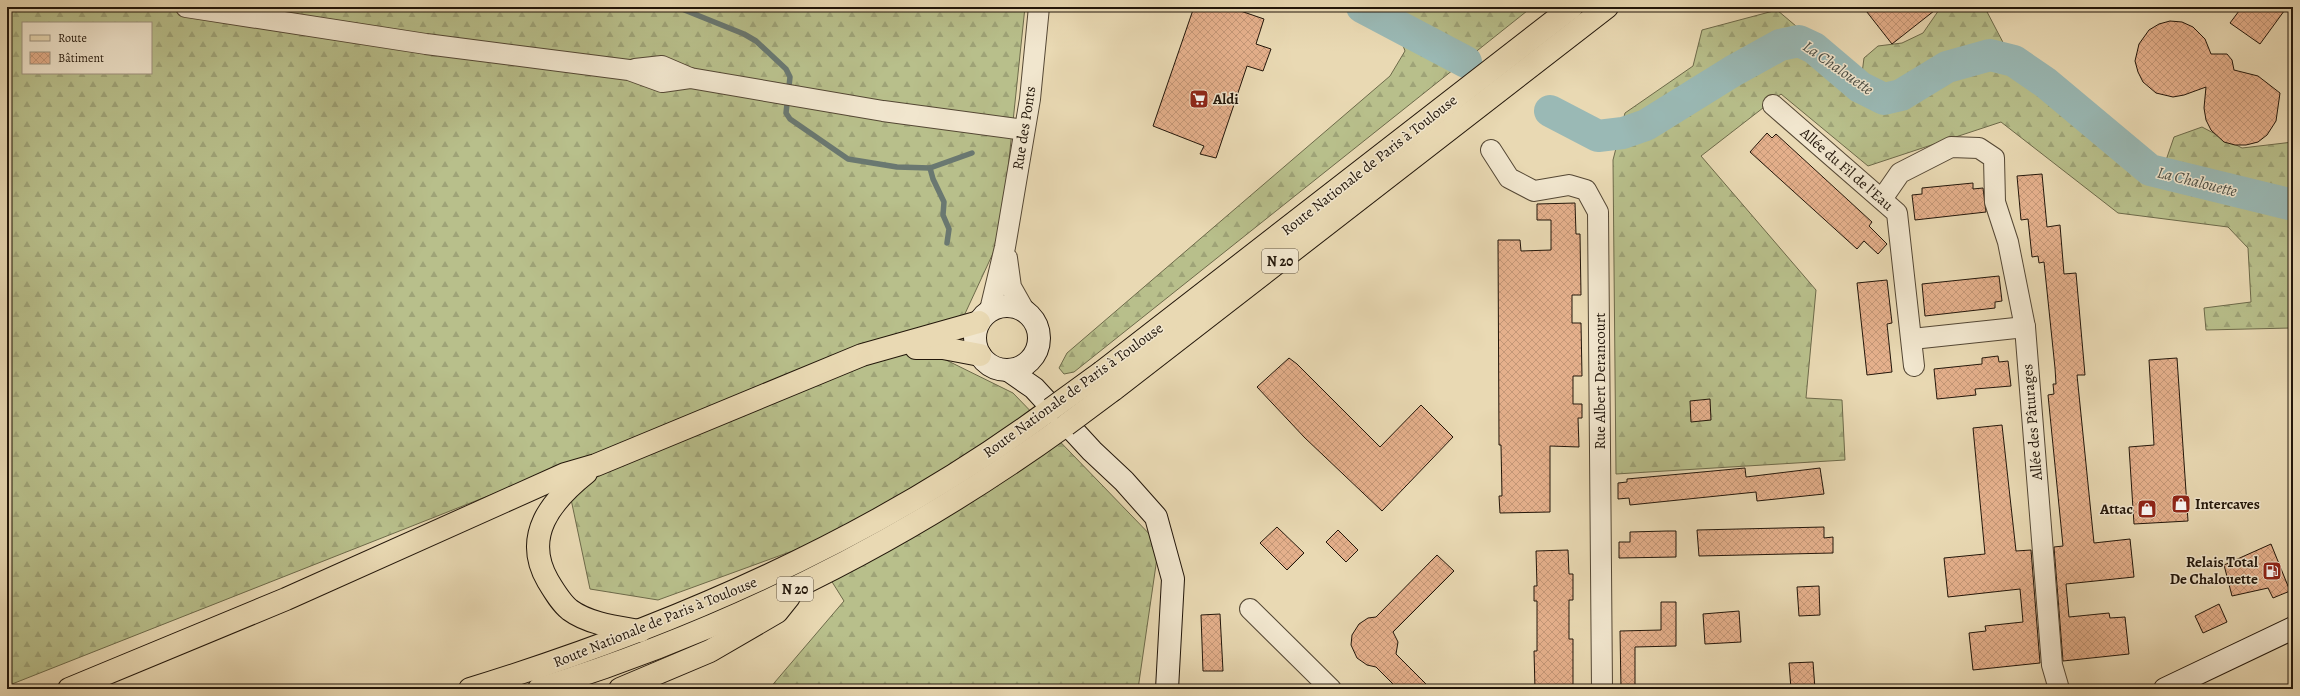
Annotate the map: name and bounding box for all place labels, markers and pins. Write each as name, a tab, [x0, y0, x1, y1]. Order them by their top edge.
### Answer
supermarket icon: Aldi	[1188, 88, 1210, 110]
place label: Aldi	[1212, 89, 1239, 109]
shop icon: Intercaves	[2170, 493, 2192, 515]
place label: Intercaves	[2195, 494, 2260, 514]
shop icon: Attac	[2136, 498, 2158, 520]
place label: Attac	[2099, 499, 2133, 519]
place label: Relais Total De Chalouette	[2170, 552, 2258, 589]
fuel station icon: Relais Total De Chalouette	[2261, 560, 2283, 582]

